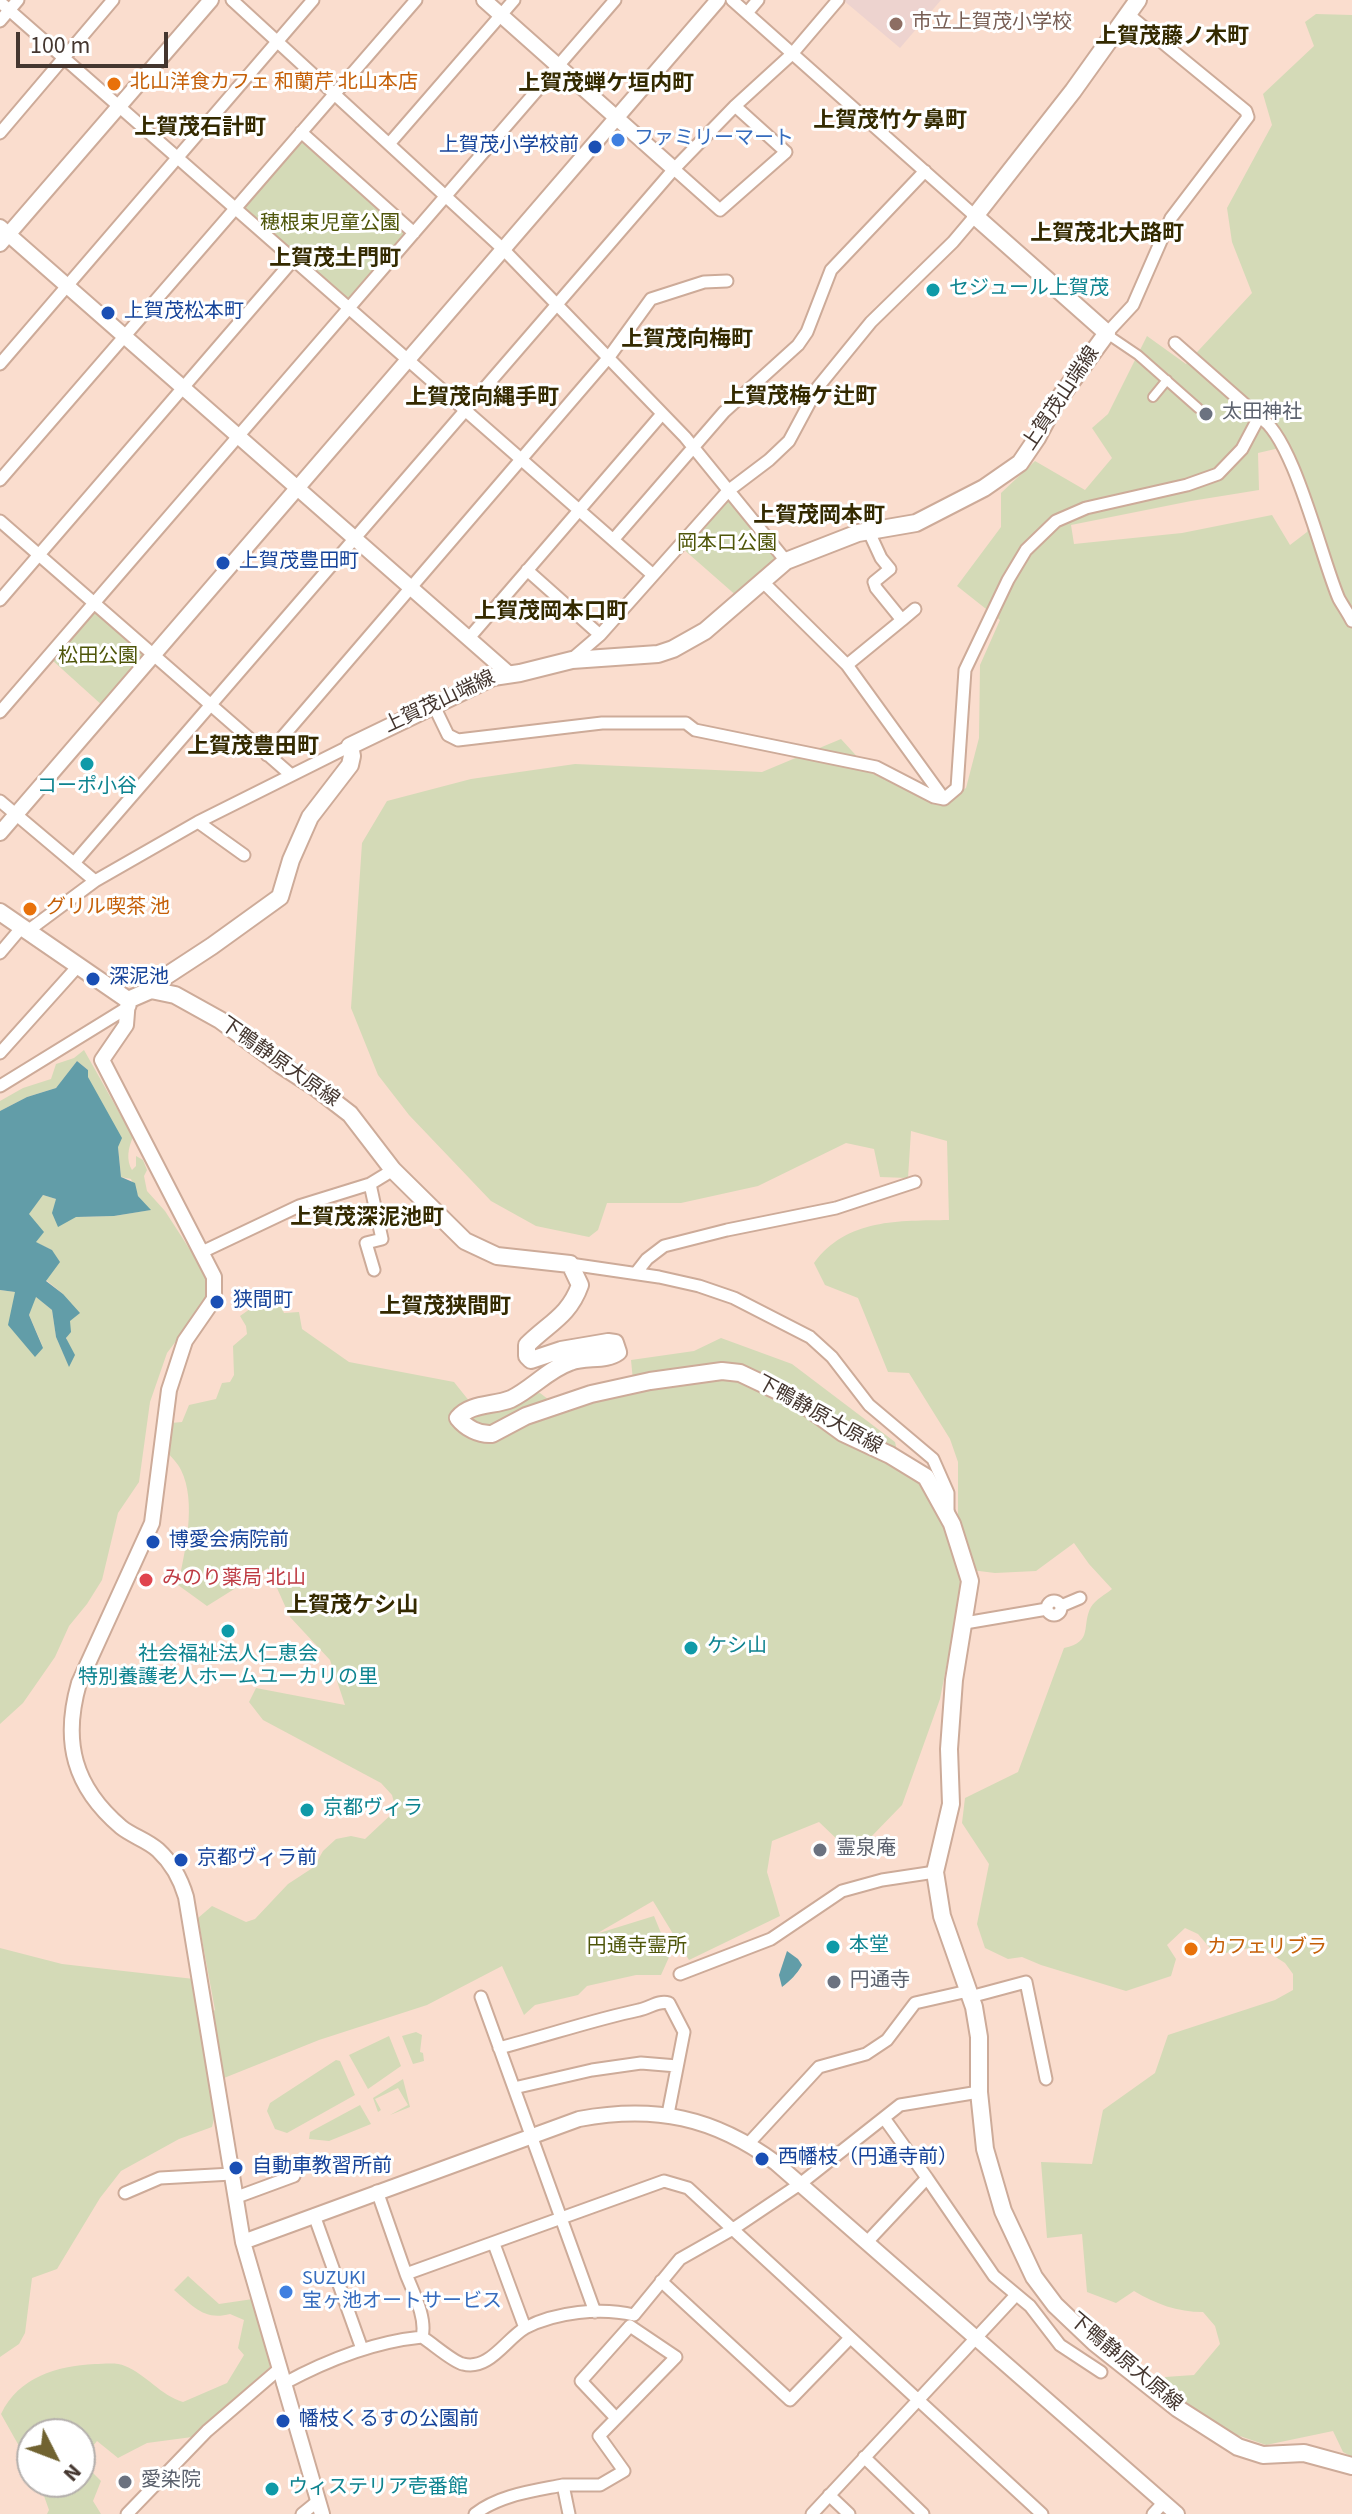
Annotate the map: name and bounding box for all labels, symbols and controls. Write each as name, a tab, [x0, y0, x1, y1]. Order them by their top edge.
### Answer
place label: 市立上賀茂小学校	[912, 12, 1072, 36]
marker: 市立上賀茂小学校	[887, 15, 905, 33]
scale bar	[20, 16, 172, 66]
district label: 上賀茂藤ノ木町	[1095, 25, 1249, 51]
text: 100 m	[30, 28, 90, 63]
place label: 北山洋食カフェ 和蘭芹 北山本店	[130, 72, 418, 96]
district label: 上賀茂蝉ケ垣内町	[518, 72, 694, 98]
marker: 北山洋食カフェ 和蘭芹 北山本店	[105, 75, 123, 93]
district label: 上賀茂竹ケ鼻町	[813, 109, 967, 135]
district label: 上賀茂石計町	[134, 116, 266, 142]
place label: ファミリーマート	[634, 128, 794, 152]
marker: ファミリーマート	[609, 131, 627, 149]
place label: 上賀茂小学校前	[439, 135, 579, 159]
marker: 上賀茂小学校前	[586, 138, 604, 156]
park label: 穂根束児童公園	[260, 213, 400, 237]
district label: 上賀茂北大路町	[1030, 222, 1184, 248]
district label: 上賀茂土門町	[269, 247, 401, 273]
place label: セジュール上賀茂	[949, 278, 1109, 302]
marker: セジュール上賀茂	[924, 281, 942, 299]
place label: 上賀茂松本町	[124, 301, 244, 325]
marker: 上賀茂松本町	[99, 304, 117, 322]
district label: 上賀茂向梅町	[621, 328, 753, 354]
street label: 上賀茂山端線	[1019, 343, 1105, 455]
district label: 上賀茂梅ケ辻町	[723, 385, 877, 411]
district label: 上賀茂向縄手町	[405, 386, 559, 412]
place label: 太田神社	[1222, 402, 1302, 426]
marker: 太田神社	[1197, 405, 1215, 423]
district label: 上賀茂岡本町	[753, 504, 885, 530]
park label: 岡本口公園	[677, 533, 777, 557]
place label: 上賀茂豊田町	[239, 551, 359, 575]
marker: 上賀茂豊田町	[214, 554, 232, 572]
district label: 上賀茂岡本口町	[474, 600, 628, 626]
park label: 松田公園	[58, 646, 138, 670]
street label: 上賀茂山端線	[381, 667, 499, 739]
district label: 上賀茂豊田町	[187, 735, 319, 761]
marker: コーポ小谷	[78, 755, 96, 773]
place label: コーポ小谷	[37, 776, 137, 800]
place label: グリル喫茶 池	[46, 897, 170, 921]
marker: グリル喫茶 池	[21, 900, 39, 918]
place label: 深泥池	[109, 967, 169, 991]
marker: 深泥池	[84, 970, 102, 988]
street label: 下鴨静原大原線	[215, 1013, 343, 1113]
district label: 上賀茂深泥池町	[290, 1206, 444, 1232]
place label: 狭間町	[233, 1290, 293, 1314]
marker: 狭間町	[208, 1293, 226, 1311]
district label: 上賀茂狭間町	[379, 1295, 511, 1321]
street label: 下鴨静原大原線	[752, 1372, 886, 1460]
place label: 博愛会病院前	[169, 1530, 289, 1554]
marker: 博愛会病院前	[144, 1533, 162, 1551]
place label: みのり薬局 北山	[162, 1568, 306, 1592]
marker: みのり薬局 北山	[137, 1571, 155, 1589]
district label: 上賀茂ケシ山	[286, 1594, 418, 1620]
marker: 社会福祉法人仁恵会 特別養護老人ホームユーカリの里	[219, 1622, 237, 1640]
place label: ケシ山	[707, 1636, 767, 1660]
marker: ケシ山	[682, 1639, 700, 1657]
place label: 社会福祉法人仁恵会 特別養護老人ホームユーカリの里	[78, 1644, 378, 1691]
place label: 京都ヴィラ	[323, 1798, 423, 1822]
marker: 京都ヴィラ	[298, 1801, 316, 1819]
place label: 霊泉庵	[836, 1838, 896, 1862]
marker: 霊泉庵	[811, 1841, 829, 1859]
place label: 京都ヴィラ前	[197, 1848, 317, 1872]
marker: 京都ヴィラ前	[172, 1851, 190, 1869]
place label: 本堂	[849, 1935, 889, 1959]
park label: 円通寺霊所	[587, 1936, 687, 1960]
place label: カフェリブラ	[1207, 1937, 1327, 1961]
marker: 本堂	[824, 1938, 842, 1956]
marker: カフェリブラ	[1182, 1940, 1200, 1958]
place label: 円通寺	[850, 1970, 910, 1994]
marker: 円通寺	[825, 1973, 843, 1991]
place label: 西幡枝（円通寺前）	[778, 2147, 958, 2171]
marker: 西幡枝（円通寺前）	[753, 2150, 771, 2168]
place label: 自動車教習所前	[252, 2156, 392, 2180]
marker: 自動車教習所前	[227, 2159, 245, 2177]
place label: SUZUKI 宝ヶ池オートサービス	[302, 2268, 502, 2315]
marker: SUZUKI 宝ヶ池オートサービス	[277, 2283, 295, 2301]
street label: 下鴨静原大原線	[1064, 2309, 1186, 2417]
place label: 幡枝くるすの公園前	[299, 2409, 479, 2433]
marker: 幡枝くるすの公園前	[274, 2412, 292, 2430]
north arrow	[16, 2418, 96, 2498]
text: N	[56, 2457, 89, 2489]
place label: 愛染院	[141, 2470, 201, 2494]
marker: 愛染院	[116, 2473, 134, 2491]
place label: ウィステリア壱番館	[288, 2477, 468, 2501]
marker: ウィステリア壱番館	[263, 2480, 281, 2498]

